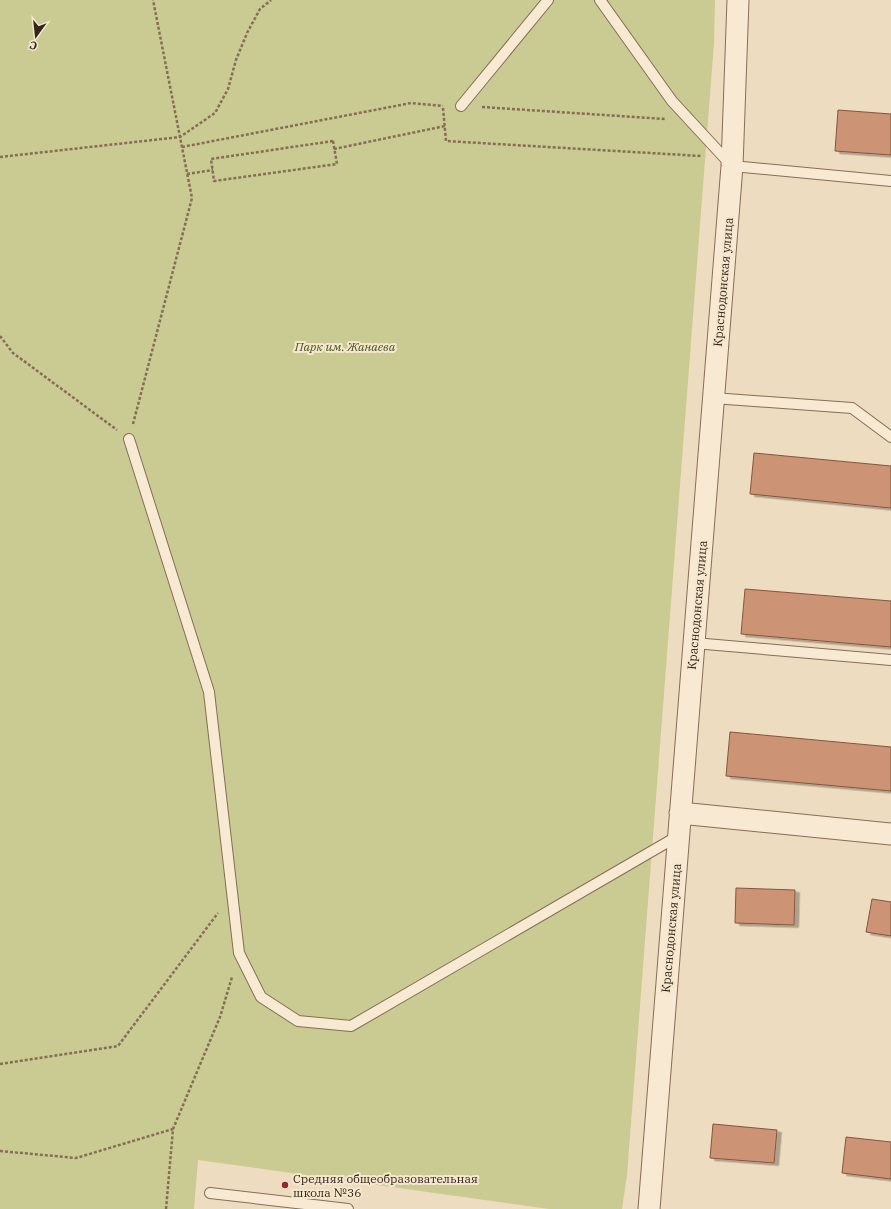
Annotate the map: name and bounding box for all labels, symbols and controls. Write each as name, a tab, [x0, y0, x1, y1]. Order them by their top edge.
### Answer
north arrow	[16, 16, 56, 56]
text: С	[28, 38, 39, 53]
street label: Краснодонская улица	[710, 216, 736, 347]
park label: Парк им. Жанаева	[294, 339, 396, 354]
street label: Краснодонская улица	[684, 539, 710, 670]
street label: Краснодонская улица	[658, 862, 684, 993]
place label: Средняя общеобразовательная школа №36	[293, 1171, 478, 1200]
marker: Средняя общеобразовательная школа №36	[280, 1180, 290, 1190]

